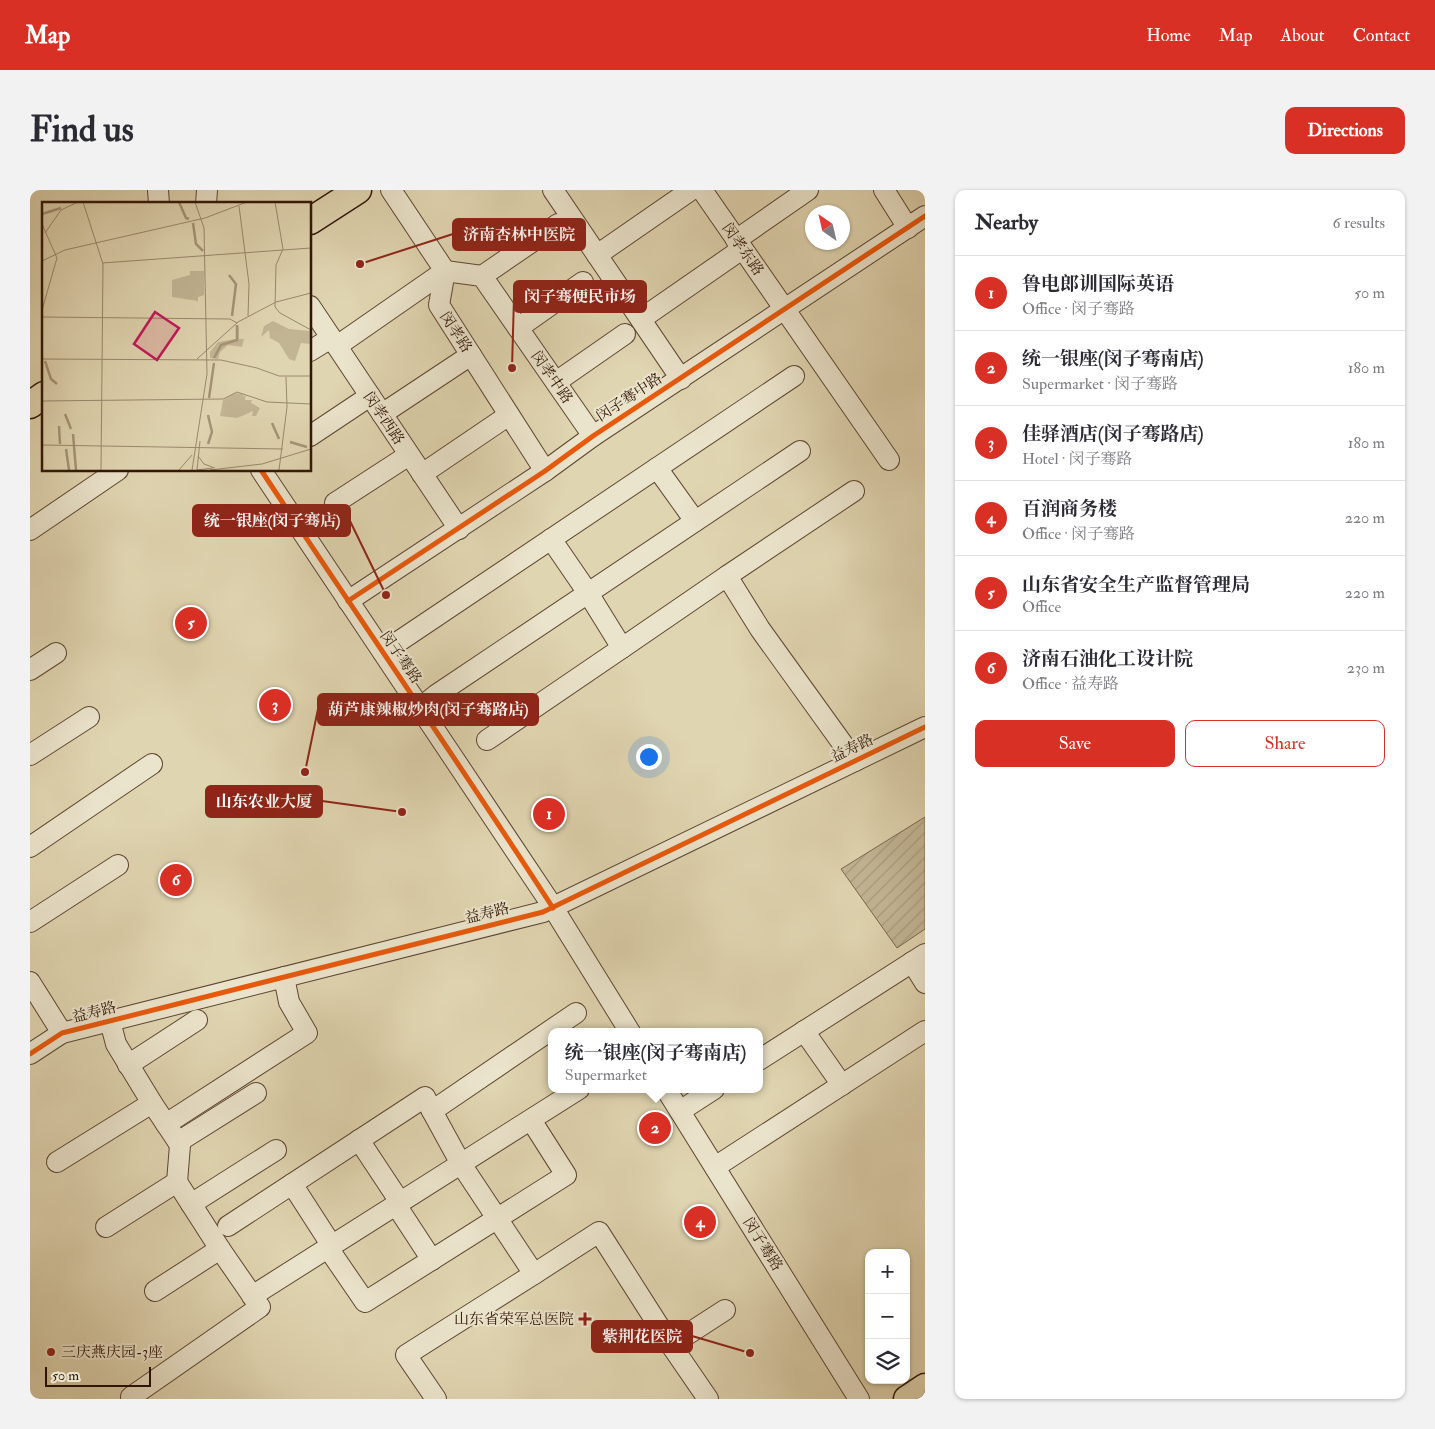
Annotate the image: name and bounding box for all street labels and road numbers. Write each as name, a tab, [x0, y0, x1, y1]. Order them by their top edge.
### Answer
street label: 闵孝东路	[718, 219, 768, 279]
street label: 闵孝路	[435, 308, 476, 356]
street label: 闵孝中路	[527, 347, 577, 407]
street label: 闵子骞中路	[593, 369, 666, 426]
street label: 闵孝西路	[359, 388, 408, 448]
street label: 闵子骞路	[376, 627, 426, 687]
street label: 益寿路	[828, 730, 877, 767]
street label: 益寿路	[463, 899, 511, 928]
street label: 益寿路	[70, 998, 118, 1027]
street label: 闵子骞路	[739, 1214, 787, 1275]

